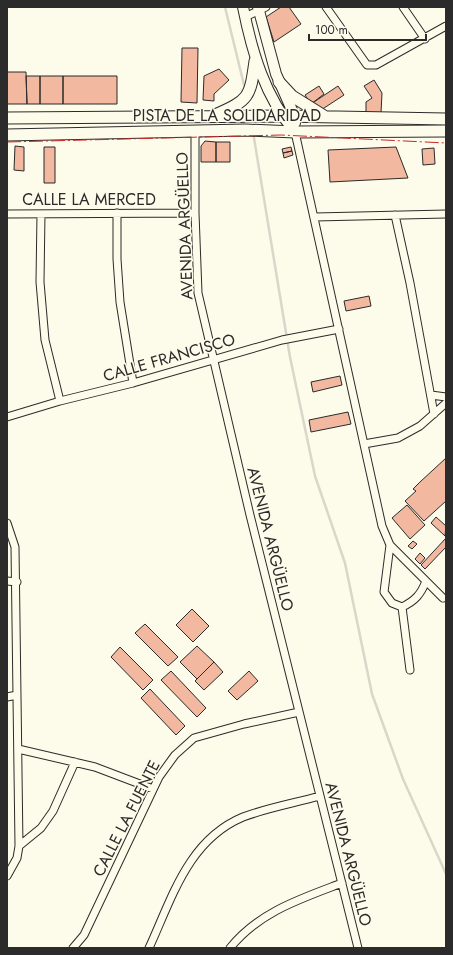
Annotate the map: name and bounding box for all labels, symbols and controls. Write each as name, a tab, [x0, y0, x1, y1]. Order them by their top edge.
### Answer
scale bar	[309, 16, 426, 42]
text: 100 m	[315, 21, 348, 39]
street label: PISTA DE LA SOLIDARIDAD	[133, 104, 321, 127]
street label: AVENIDA ARGÜELLO	[170, 152, 199, 300]
street label: CALLE LA MERCED	[22, 188, 156, 211]
street label: CALLE FRANCISCO	[100, 328, 238, 387]
street label: AVENIDA ARGÜELLO	[241, 465, 300, 614]
street label: CALLE LA FUENTE	[87, 756, 166, 880]
street label: AVENIDA ARGÜELLO	[319, 780, 378, 929]

